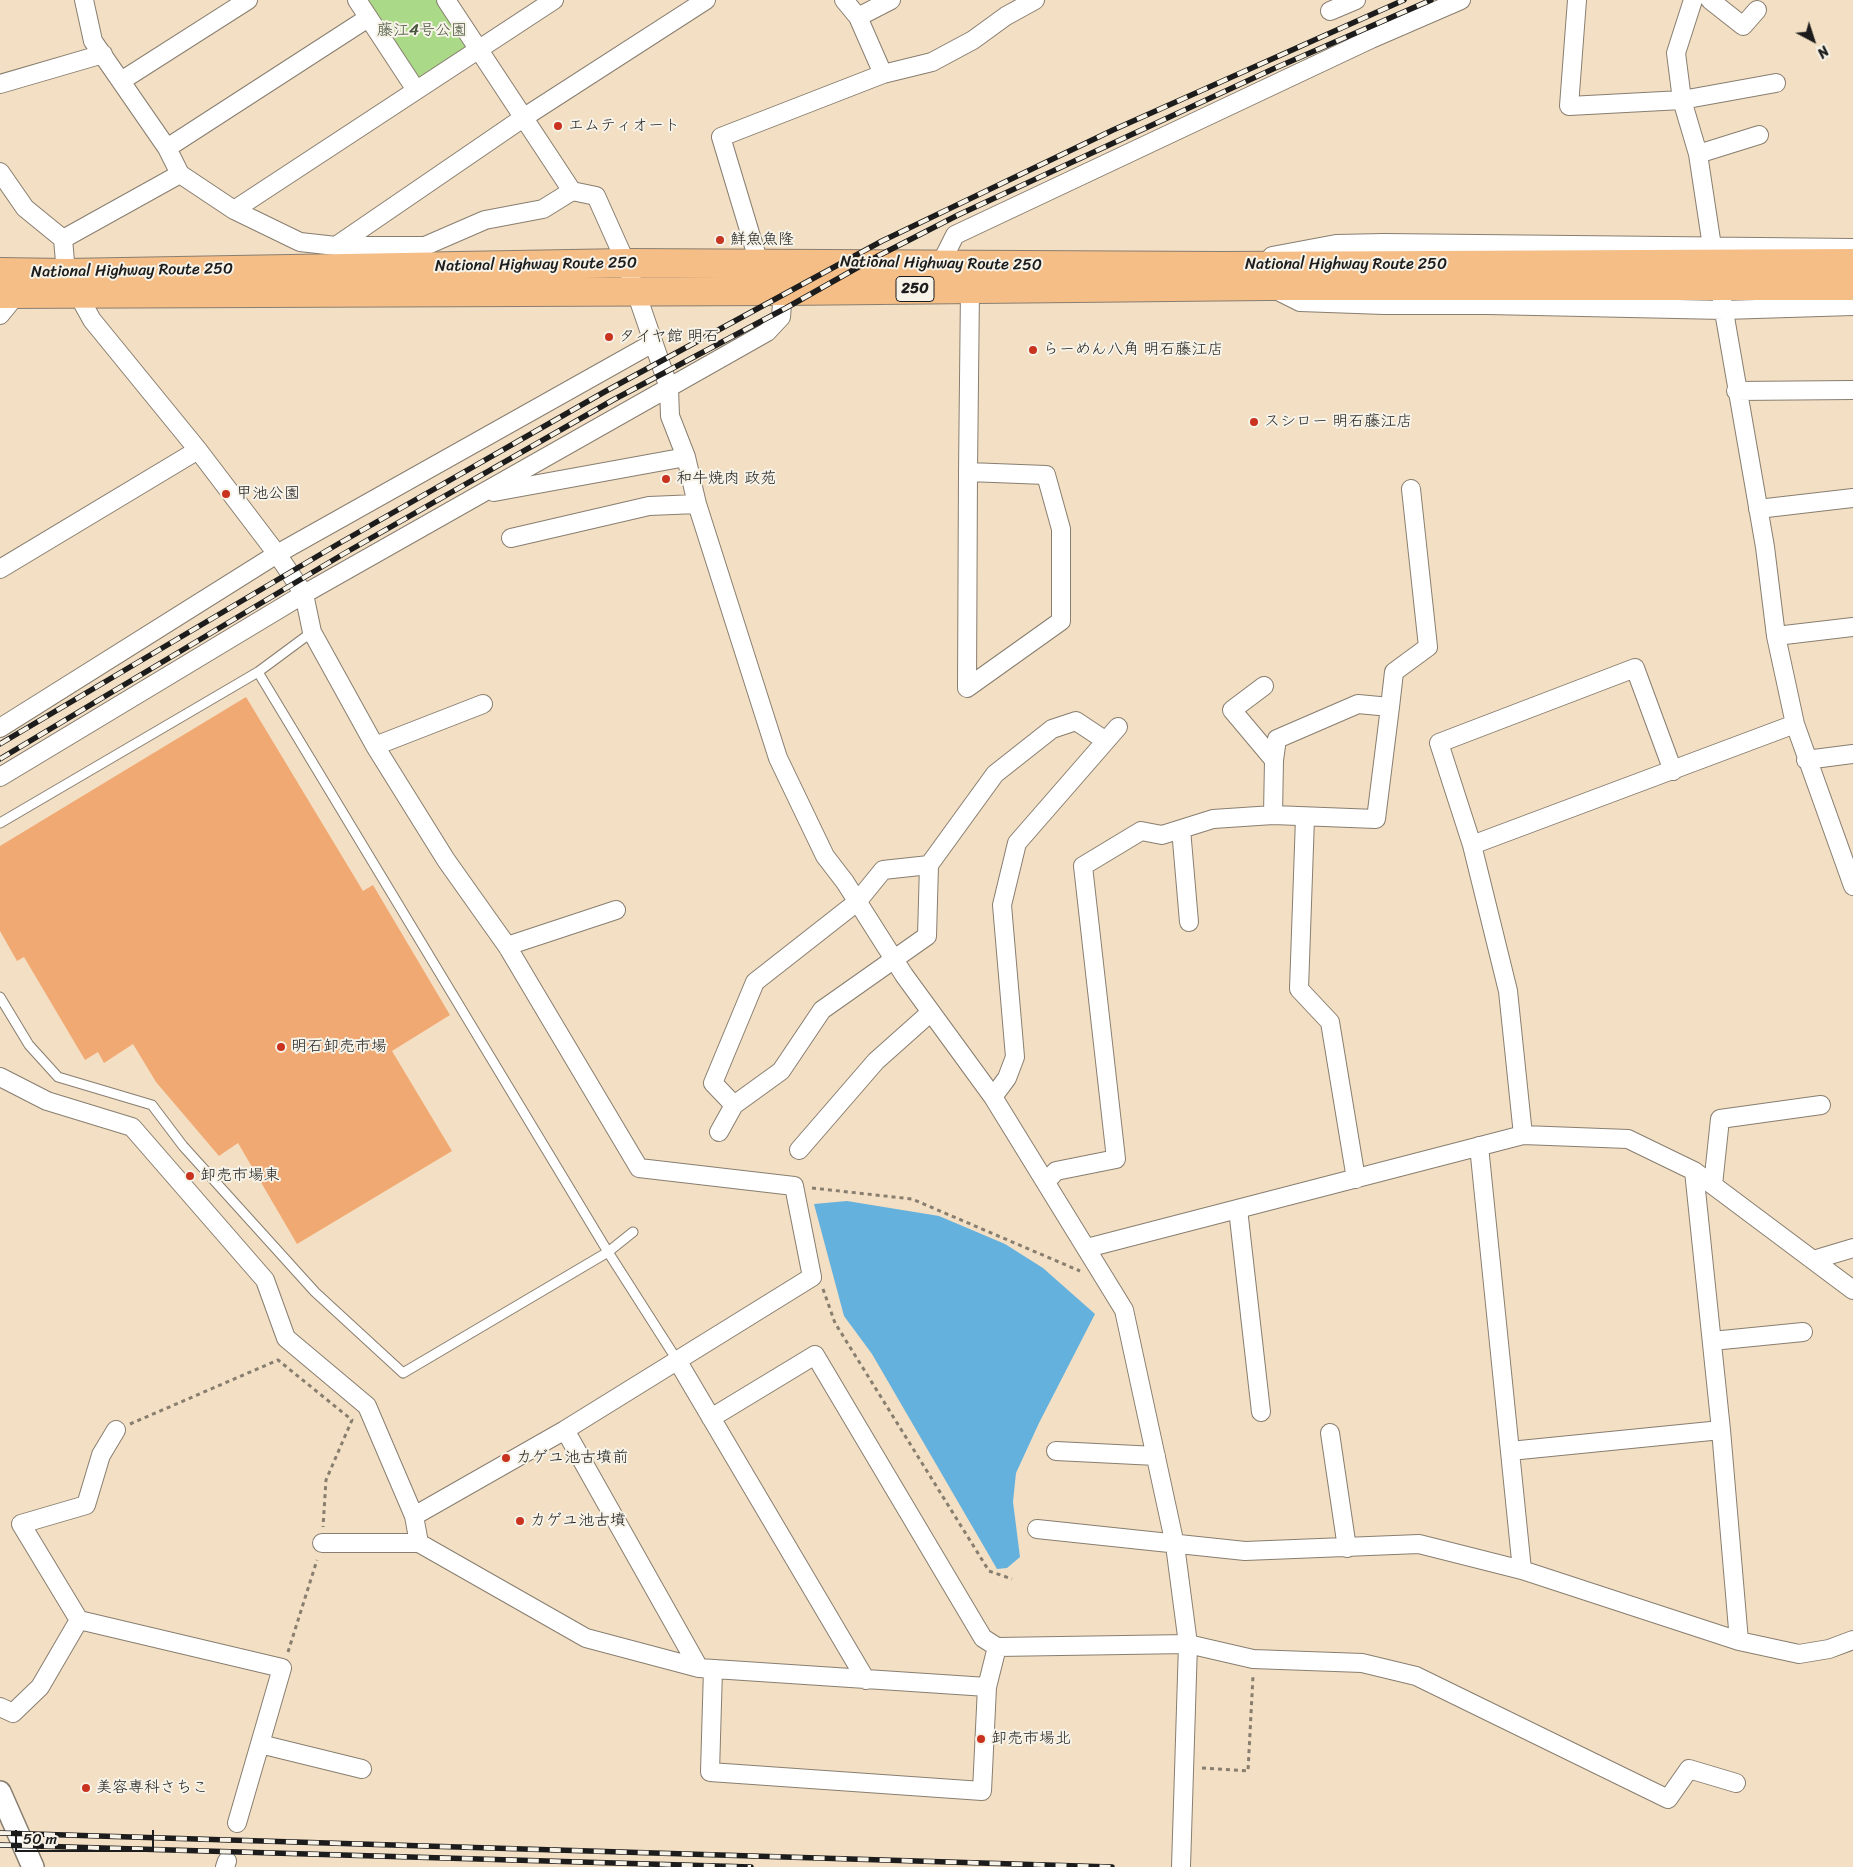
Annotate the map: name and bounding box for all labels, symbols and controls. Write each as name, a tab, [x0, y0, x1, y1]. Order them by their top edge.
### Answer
north arrow	[1788, 15, 1838, 65]
park label: 藤江4号公園	[377, 21, 467, 41]
text: N	[1811, 39, 1835, 65]
place label: エムティオート	[568, 116, 680, 136]
marker: エムティオート	[552, 120, 564, 132]
place label: 鮮魚魚隆	[730, 230, 794, 250]
marker: 鮮魚魚隆	[714, 234, 726, 246]
street label: National Highway Route 250	[840, 253, 1042, 275]
street label: National Highway Route 250	[435, 254, 637, 276]
street label: National Highway Route 250	[1245, 255, 1447, 275]
street label: National Highway Route 250	[31, 260, 233, 282]
road number: 250	[896, 276, 934, 302]
place label: タイヤ館 明石	[619, 327, 719, 347]
marker: タイヤ館 明石	[603, 331, 615, 343]
place label: らーめん八角 明石藤江店	[1043, 340, 1223, 360]
marker: らーめん八角 明石藤江店	[1027, 344, 1039, 356]
place label: スシロー 明石藤江店	[1264, 412, 1412, 432]
marker: スシロー 明石藤江店	[1248, 416, 1260, 428]
place label: 和牛焼肉 政苑	[676, 469, 776, 489]
marker: 和牛焼肉 政苑	[660, 473, 672, 485]
place label: 甲池公園	[236, 484, 300, 504]
marker: 甲池公園	[220, 488, 232, 500]
place label: 明石卸売市場	[291, 1037, 387, 1057]
marker: 明石卸売市場	[275, 1041, 287, 1053]
place label: 卸売市場東	[200, 1166, 280, 1186]
marker: 卸売市場東	[184, 1170, 196, 1182]
place label: カゲユ池古墳前	[516, 1448, 628, 1468]
marker: カゲユ池古墳前	[500, 1452, 512, 1464]
place label: カゲユ池古墳	[530, 1511, 626, 1531]
marker: カゲユ池古墳	[514, 1515, 526, 1527]
place label: 卸売市場北	[991, 1729, 1071, 1749]
marker: 卸売市場北	[975, 1733, 987, 1745]
place label: 美容専科さちこ	[96, 1778, 208, 1798]
marker: 美容専科さちこ	[80, 1782, 92, 1794]
scale bar	[18, 1820, 156, 1852]
text: 50 m	[23, 1826, 57, 1852]

